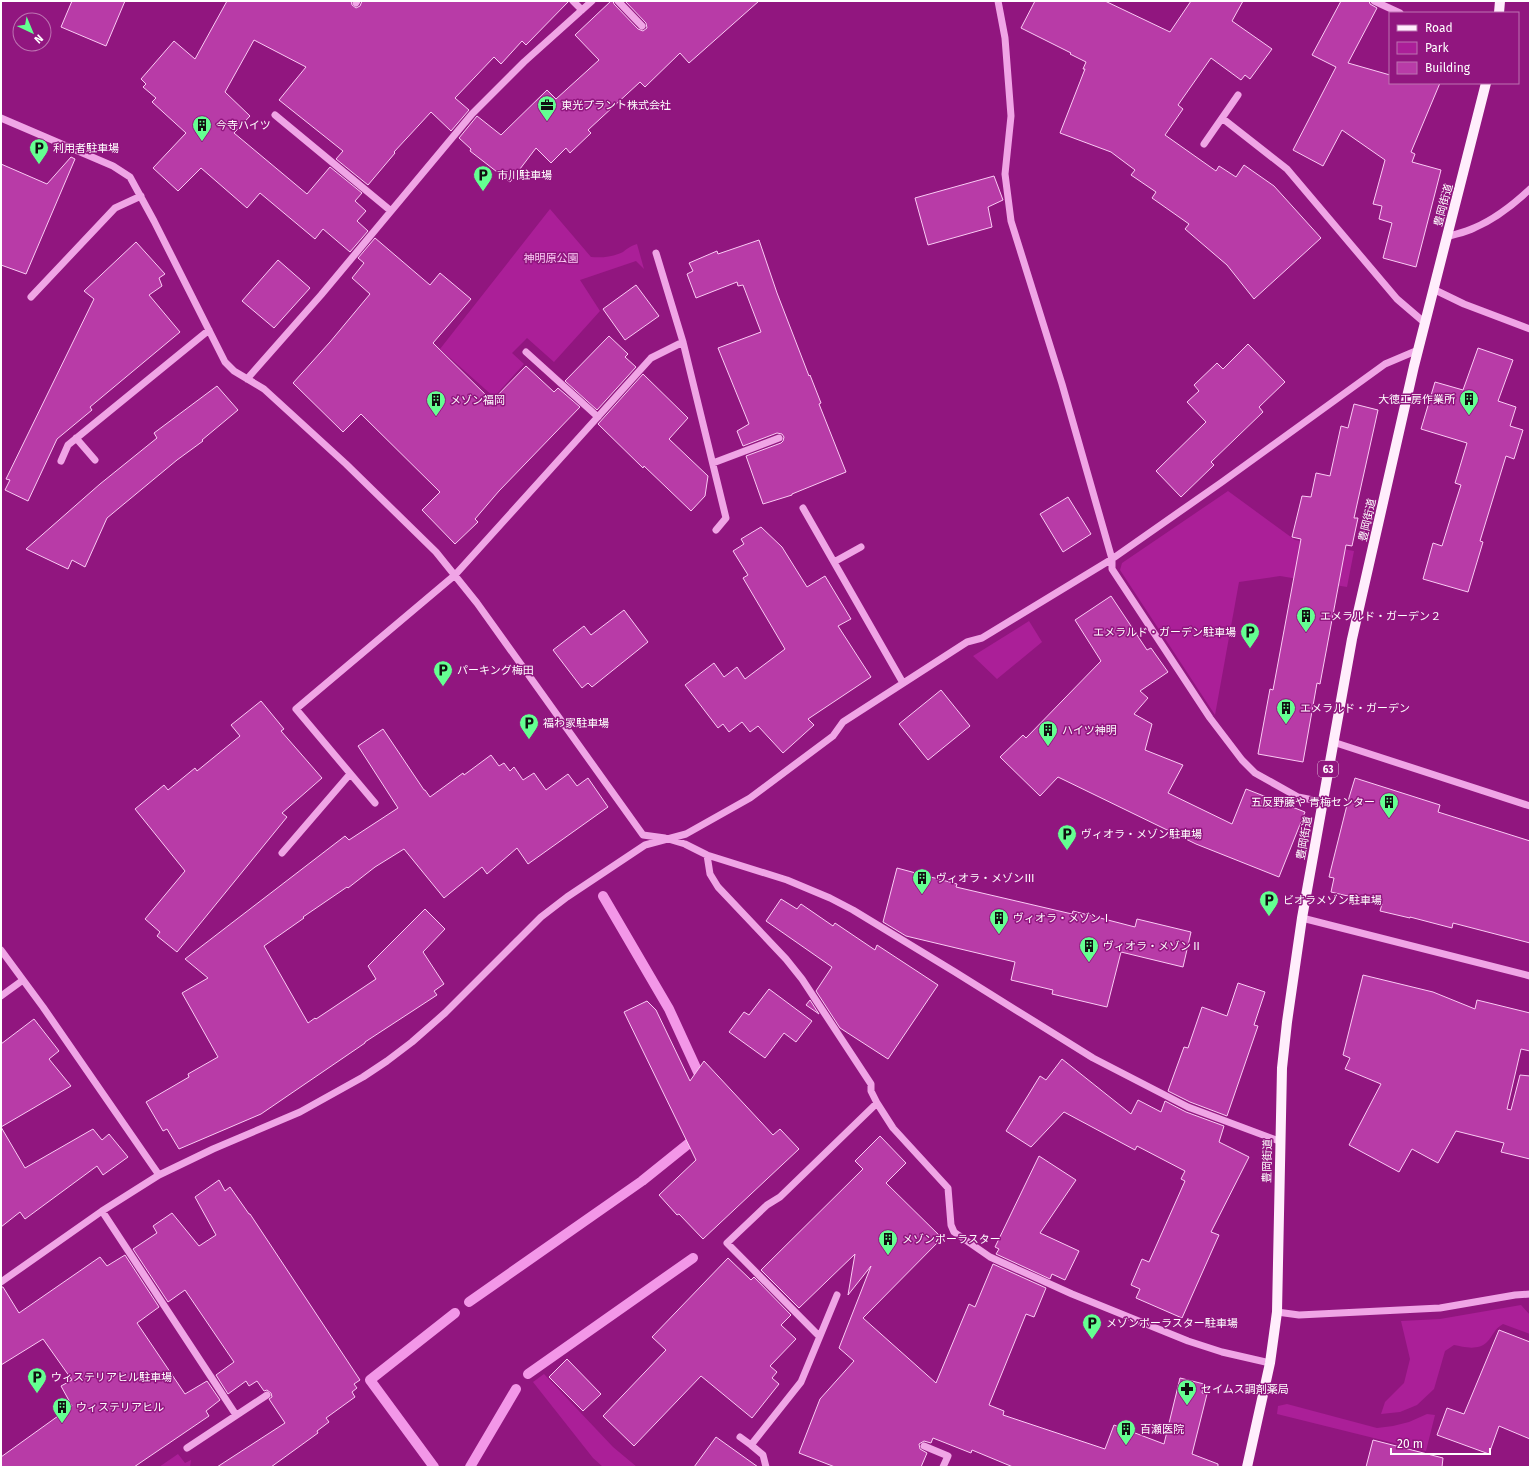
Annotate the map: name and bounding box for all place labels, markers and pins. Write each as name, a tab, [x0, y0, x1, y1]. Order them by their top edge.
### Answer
office icon: 東光プラント株式会社	[536, 94, 558, 122]
place label: 東光プラント株式会社	[561, 99, 671, 112]
building icon: 今寺ハイツ	[191, 114, 213, 142]
place label: 今寺ハイツ	[216, 119, 271, 132]
parking icon: 利用者駐車場	[28, 137, 50, 165]
place label: 利用者駐車場	[53, 142, 119, 155]
parking icon: 市川駐車場	[472, 164, 494, 192]
place label: 市川駐車場	[497, 169, 552, 182]
building icon: 大徳工房作業所	[1458, 388, 1480, 416]
building icon: メゾン福岡	[425, 389, 447, 417]
place label: 大徳工房作業所	[1378, 393, 1456, 406]
place label: メゾン福岡	[450, 394, 505, 407]
building icon: エメラルド・ガーデン２	[1295, 605, 1317, 633]
place label: エメラルド・ガーデン２	[1320, 610, 1441, 623]
parking icon: エメラルド・ガーデン駐車場	[1239, 621, 1261, 649]
place label: エメラルド・ガーデン駐車場	[1093, 626, 1236, 639]
parking icon: パーキング梅田	[432, 659, 454, 687]
place label: パーキング梅田	[457, 664, 534, 677]
building icon: エメラルド・ガーデン	[1275, 697, 1297, 725]
place label: エメラルド・ガーデン	[1300, 702, 1410, 715]
parking icon: 福わ家駐車場	[518, 712, 540, 740]
place label: 福わ家駐車場	[543, 717, 609, 730]
building icon: ハイツ神明	[1037, 719, 1059, 747]
place label: ハイツ神明	[1062, 724, 1117, 737]
building icon: 五反野藤や 青梅センター	[1378, 791, 1400, 819]
place label: 五反野藤や 青梅センター	[1251, 796, 1375, 809]
parking icon: ヴィオラ・メゾン駐車場	[1056, 823, 1078, 851]
place label: ヴィオラ・メゾン駐車場	[1081, 828, 1202, 841]
building icon: ヴィオラ・メゾンⅢ	[911, 867, 933, 895]
place label: ヴィオラ・メゾンⅢ	[936, 872, 1035, 885]
parking icon: ビオラメゾン駐車場	[1258, 889, 1280, 917]
place label: ビオラメゾン駐車場	[1283, 894, 1382, 907]
building icon: ヴィオラ・メゾンⅠ	[988, 907, 1010, 935]
place label: ヴィオラ・メゾンⅠ	[1013, 912, 1112, 925]
building icon: ヴィオラ・メゾンⅡ	[1078, 935, 1100, 963]
place label: ヴィオラ・メゾンⅡ	[1103, 940, 1202, 953]
building icon: メゾンポーラスター	[877, 1228, 899, 1256]
place label: メゾンポーラスター	[902, 1233, 1001, 1246]
parking icon: メゾンポーラスター駐車場	[1081, 1312, 1103, 1340]
place label: メゾンポーラスター駐車場	[1106, 1317, 1238, 1330]
parking icon: ウィステリアヒル駐車場	[26, 1366, 48, 1394]
place label: ウィステリアヒル駐車場	[51, 1371, 172, 1384]
pharmacy icon: セイムス調剤薬局	[1176, 1378, 1198, 1406]
place label: セイムス調剤薬局	[1201, 1383, 1289, 1396]
building icon: ウィステリアヒル	[51, 1396, 73, 1424]
place label: ウィステリアヒル	[76, 1401, 164, 1414]
building icon: 百瀬医院	[1115, 1418, 1137, 1446]
place label: 百瀬医院	[1140, 1423, 1184, 1436]

